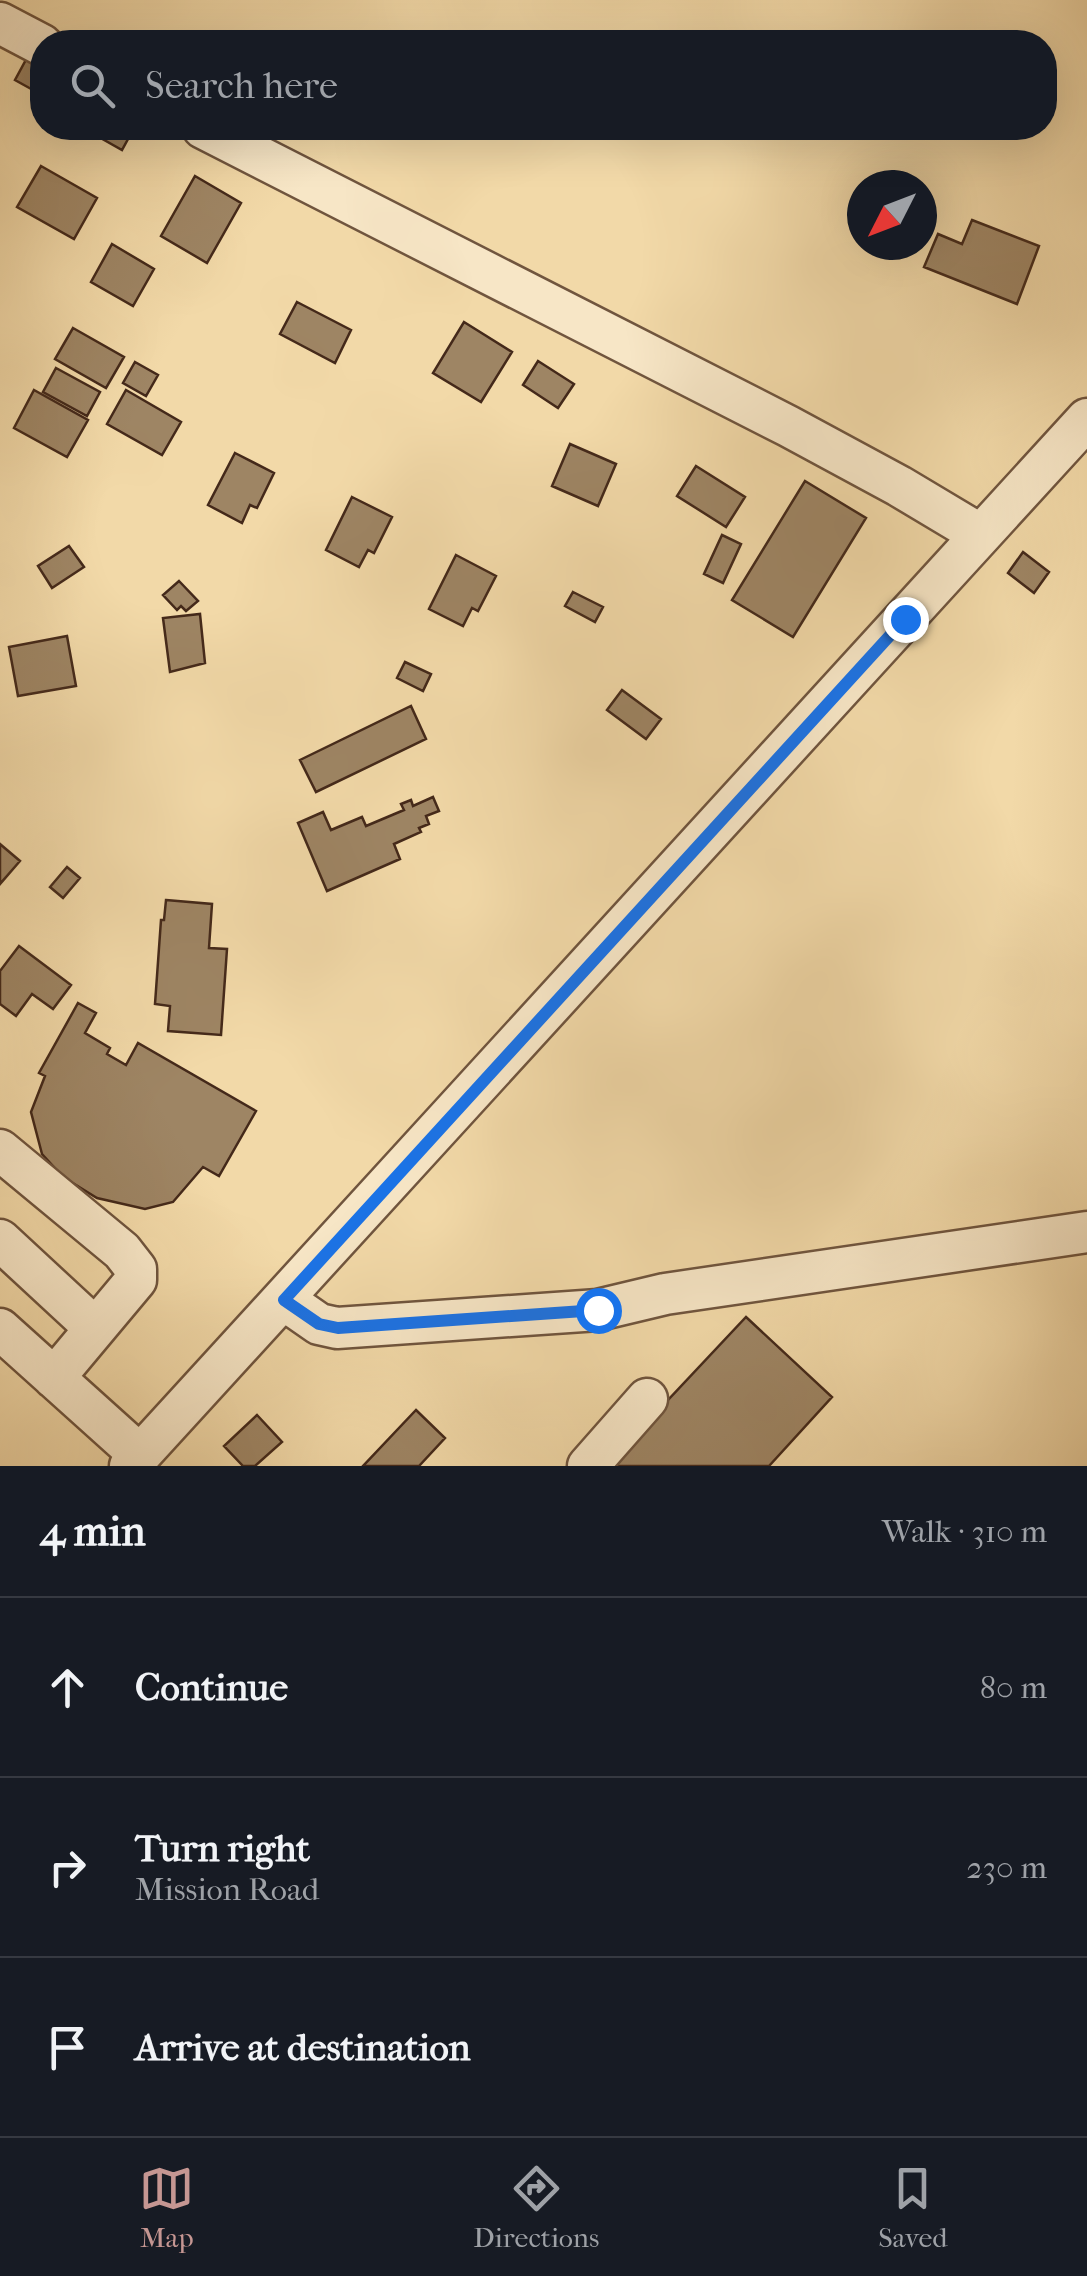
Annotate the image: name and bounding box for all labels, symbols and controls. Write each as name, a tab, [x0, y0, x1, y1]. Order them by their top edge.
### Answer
search box	[30, 30, 1057, 140]
icon: search	[65, 58, 120, 113]
text: Search here	[145, 63, 338, 108]
north arrow	[847, 170, 937, 260]
route end	[883, 597, 929, 643]
route start	[576, 1288, 622, 1334]
text: 4 min	[40, 1507, 146, 1556]
text: Walk · 310 m	[882, 1513, 1047, 1550]
icon: ahead	[40, 1660, 95, 1715]
text: Continue	[135, 1665, 288, 1710]
text: 80 m	[980, 1669, 1047, 1706]
text: Turn right	[135, 1826, 310, 1871]
icon: right	[40, 1840, 95, 1895]
text: 230 m	[966, 1849, 1047, 1886]
text: Mission Road	[135, 1871, 319, 1908]
icon: arrive	[40, 2020, 95, 2075]
text: Arrive at destination	[135, 2025, 471, 2070]
tab: Map	[139, 2161, 194, 2254]
tab: Directions	[473, 2161, 599, 2254]
tab: Saved	[878, 2161, 948, 2254]

